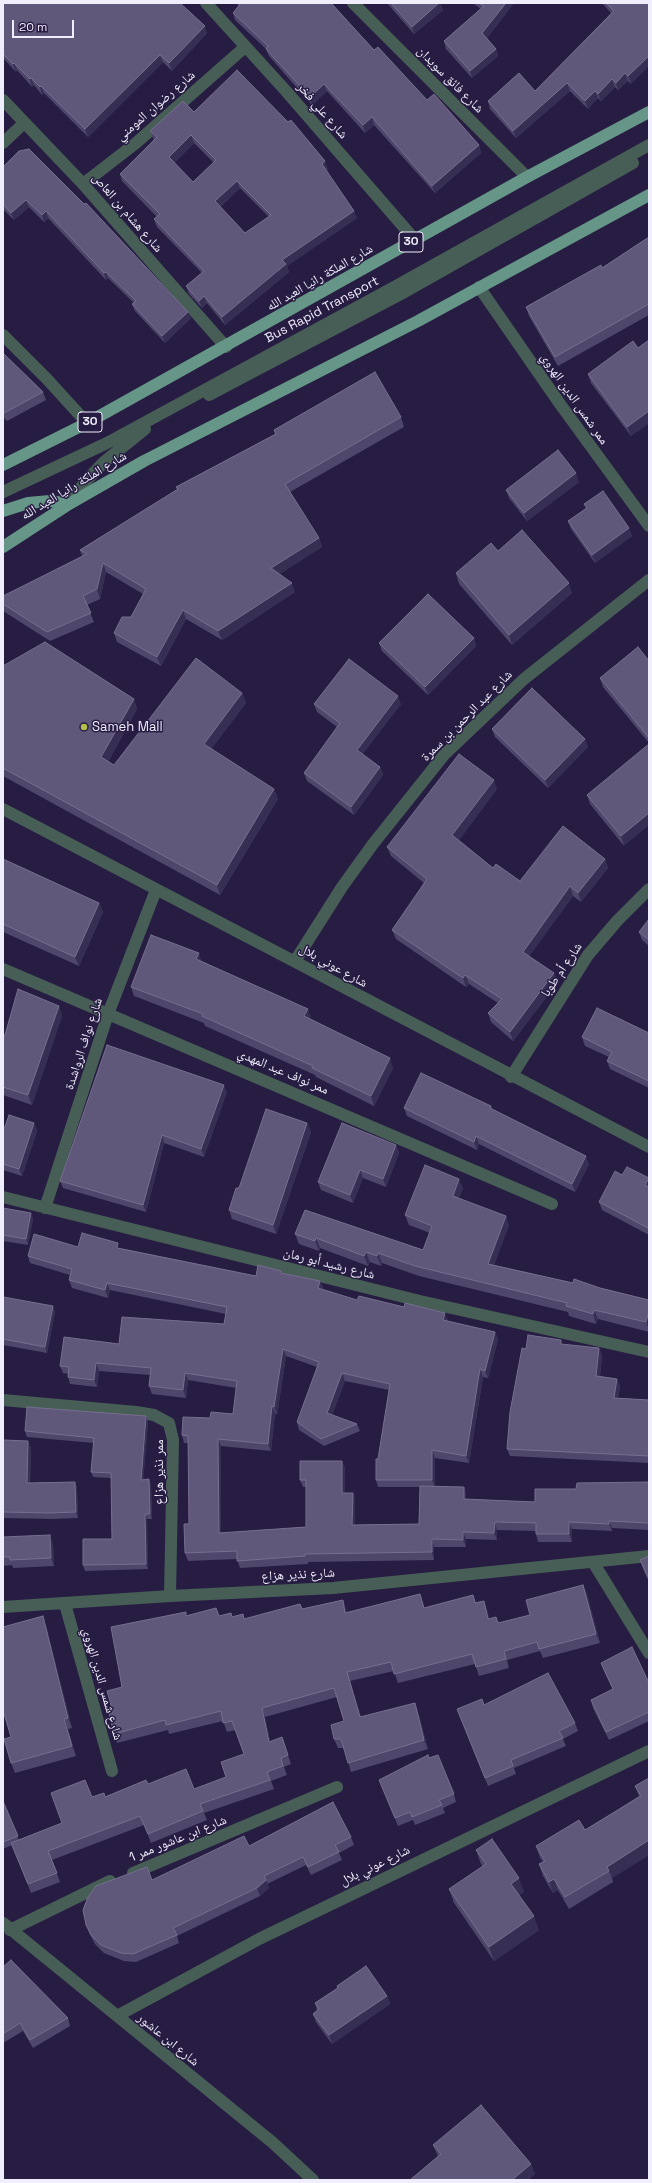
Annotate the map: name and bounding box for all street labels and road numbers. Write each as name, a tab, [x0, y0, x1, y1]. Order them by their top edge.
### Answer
street label: شارع فائق سويدان	[413, 43, 487, 117]
street label: شارع رضوان المومني	[113, 68, 199, 144]
street label: شارع علي فخر	[293, 80, 351, 142]
street label: شارع هشام بن العاص	[88, 170, 166, 256]
road number: 30	[399, 232, 423, 252]
street label: شارع الملكة رانيا العبد الله	[264, 241, 376, 315]
street label: Bus Rapid Transport	[262, 273, 382, 347]
street label: ممر شمس الدين الهروي	[537, 350, 611, 448]
road number: 30	[78, 412, 102, 432]
street label: شارع الملكة رانيا العبد الله	[19, 448, 129, 524]
street label: شارع عبد الرحمن بن سمرة	[418, 667, 516, 765]
street label: شارع أم طوبا	[538, 940, 586, 1000]
street label: شارع عوني بلال	[296, 941, 370, 991]
street label: شارع نواف الرواشدة	[62, 996, 106, 1092]
street label: ممر نواف عبد المهدي	[235, 1046, 331, 1098]
street label: شارع رشيد أبو رمان	[282, 1245, 376, 1283]
street label: ممر نذير هزاع	[151, 1439, 167, 1505]
street label: شارع نذير هزاع	[261, 1565, 335, 1585]
street label: شارع شمس الدين الهروي	[78, 1626, 126, 1742]
street label: شارع ابن عاشور ممر 1	[127, 1812, 229, 1866]
street label: شارع عوني بلال	[338, 1842, 412, 1890]
street label: شارع ابن عاشور	[134, 2010, 202, 2070]

